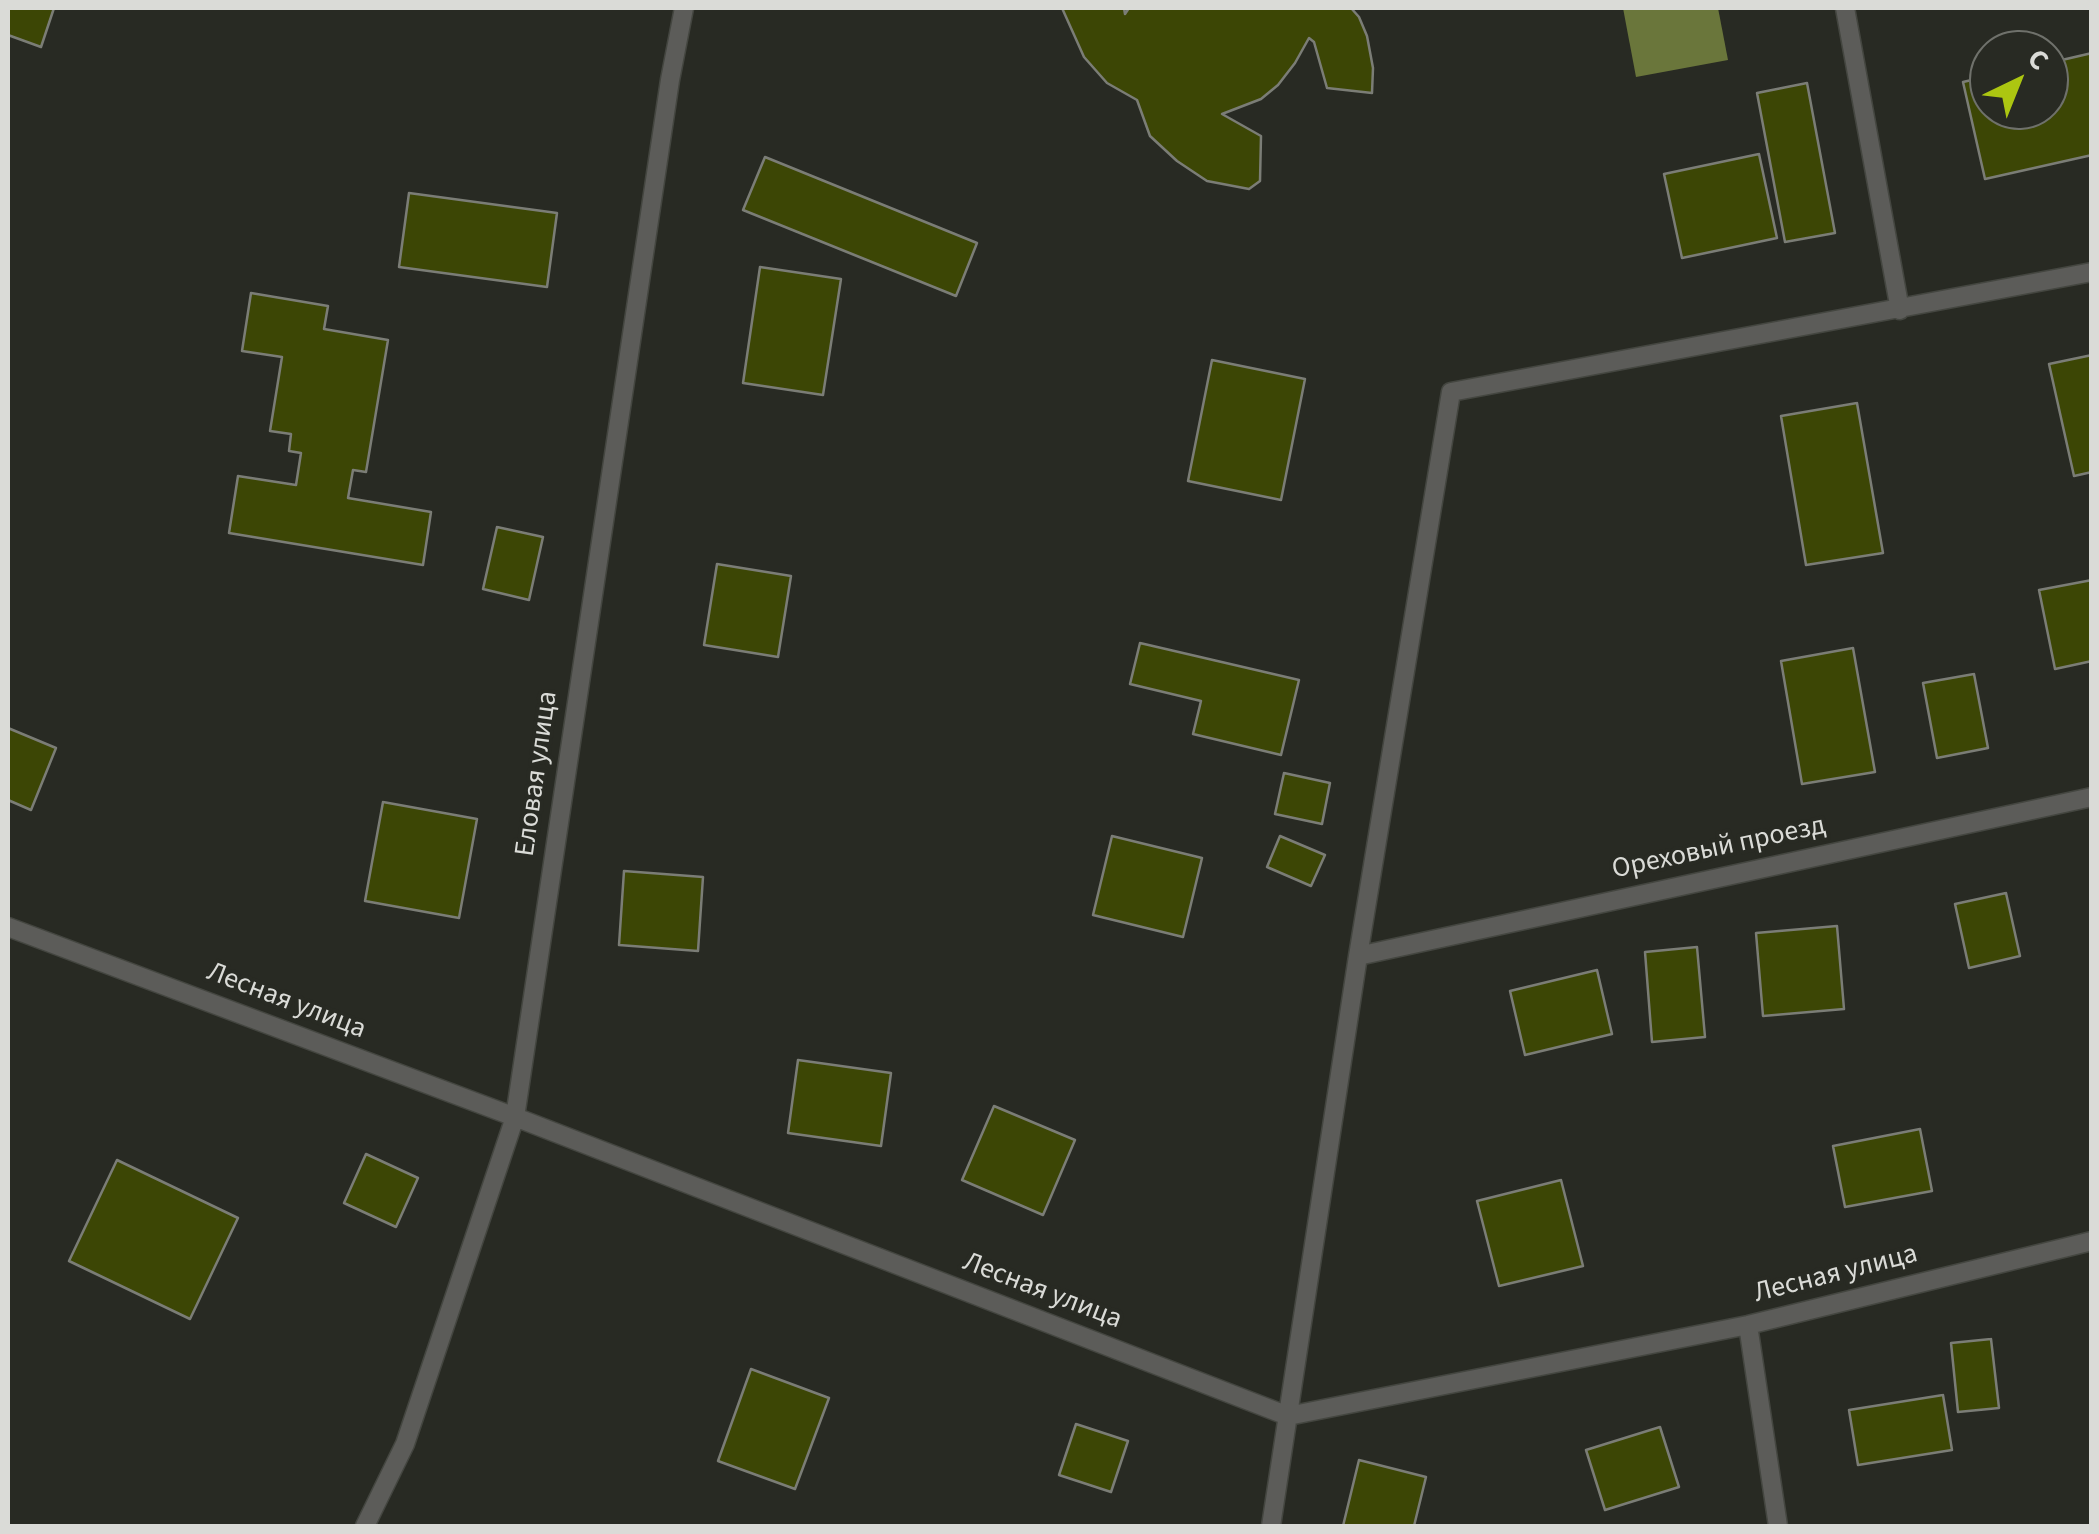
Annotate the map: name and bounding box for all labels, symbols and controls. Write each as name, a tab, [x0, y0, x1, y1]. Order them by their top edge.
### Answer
north arrow	[1969, 30, 2069, 130]
text: С	[2018, 39, 2058, 80]
street label: Еловая улица	[510, 689, 566, 859]
street label: Ореховый проезд	[1609, 810, 1829, 888]
street label: Лесная улица	[202, 956, 370, 1048]
street label: Лесная улица	[1751, 1238, 1921, 1312]
street label: Лесная улица	[958, 1246, 1126, 1338]

